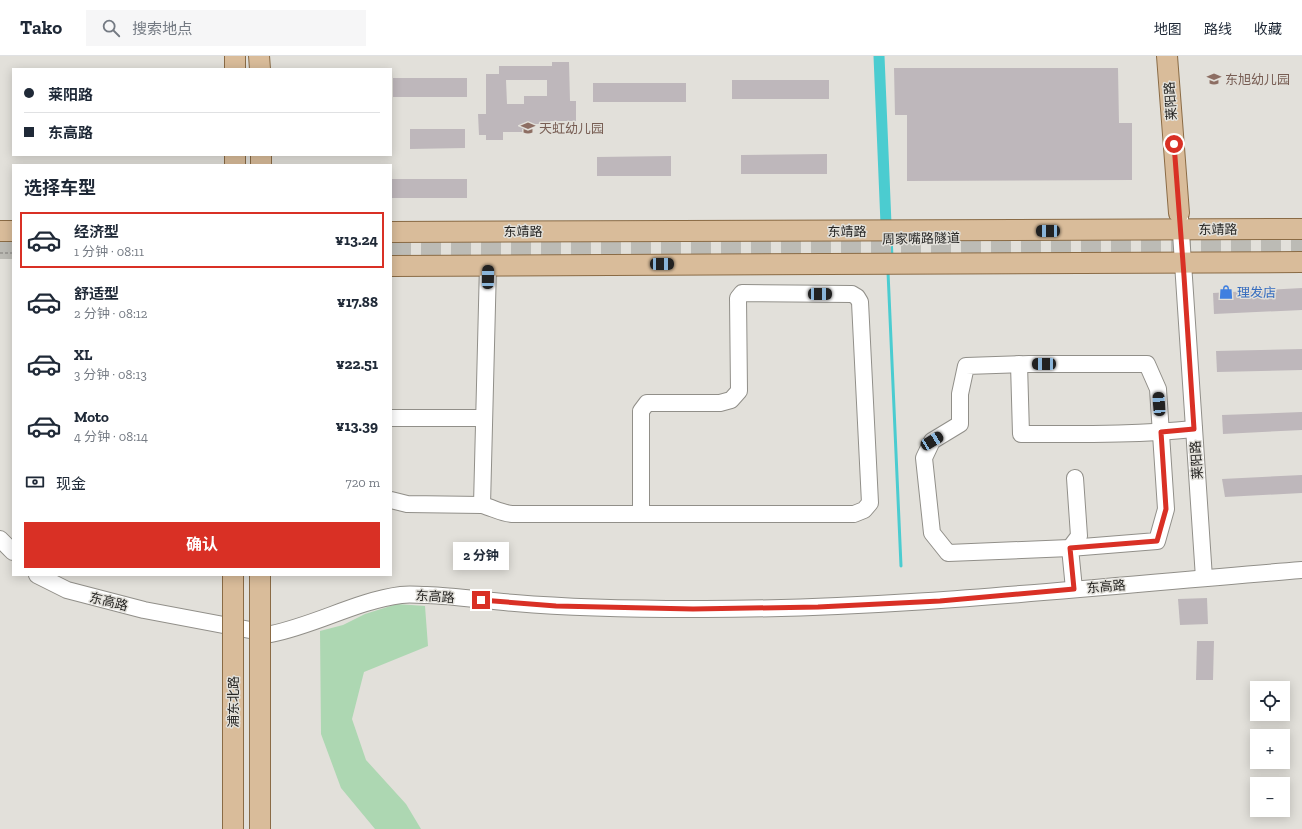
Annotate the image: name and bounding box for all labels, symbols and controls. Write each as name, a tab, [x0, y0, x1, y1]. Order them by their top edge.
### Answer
search box	[86, 10, 366, 46]
text: Tako	[20, 16, 62, 39]
icon: search	[100, 17, 122, 39]
text: 搜索地点	[132, 20, 192, 38]
text: 地图	[1154, 21, 1182, 38]
text: 路线	[1204, 21, 1232, 38]
text: 收藏	[1254, 21, 1282, 38]
school or university icon: 东旭幼儿园	[1206, 71, 1222, 87]
place label: 东旭幼儿园	[1225, 72, 1290, 87]
street label: 莱阳路	[1162, 81, 1179, 121]
text: 莱阳路	[48, 86, 93, 104]
school or university icon: 天虹幼儿园	[520, 120, 536, 136]
place label: 天虹幼儿园	[539, 121, 604, 136]
text: 东高路	[48, 124, 93, 142]
route start	[1165, 135, 1183, 153]
text: 选择车型	[24, 177, 96, 199]
icon: car	[26, 222, 62, 258]
street label: 东靖路	[1198, 222, 1238, 237]
text: 经济型	[74, 223, 119, 241]
street label: 东靖路	[503, 224, 543, 239]
street label: 东靖路	[827, 224, 867, 239]
car	[1036, 225, 1060, 237]
street label: 周家嘴路隧道	[882, 230, 960, 247]
text: ¥13.24	[335, 231, 378, 249]
text: 1 分钟 · 08:11	[74, 244, 144, 259]
car	[650, 258, 674, 270]
car	[482, 265, 494, 289]
icon: car	[26, 284, 62, 320]
shop icon: 理发店	[1218, 284, 1234, 300]
text: 舒适型	[74, 285, 119, 303]
place label: 理发店	[1237, 285, 1276, 300]
car	[808, 288, 832, 300]
text: ¥17.88	[337, 293, 378, 311]
text: 2 分钟 · 08:12	[74, 306, 148, 321]
icon: car	[26, 346, 62, 382]
text: XL	[74, 346, 92, 364]
text: ¥22.51	[336, 355, 378, 373]
car	[1032, 358, 1056, 370]
text: 3 分钟 · 08:13	[74, 367, 147, 382]
car	[1152, 392, 1166, 416]
icon: car	[26, 408, 62, 444]
text: Moto	[74, 408, 109, 426]
text: ¥13.39	[336, 417, 378, 435]
text: 4 分钟 · 08:14	[74, 429, 148, 444]
car	[919, 430, 945, 452]
street label: 莱阳路	[1188, 440, 1205, 480]
icon: cash	[24, 471, 46, 493]
text: 现金	[56, 475, 86, 493]
text: 720 m	[346, 475, 380, 490]
button: 确认	[24, 522, 380, 568]
callout: 2 分钟	[453, 542, 509, 570]
text: 2 分钟	[463, 548, 499, 563]
street label: 东高路	[1086, 577, 1126, 596]
street label: 东高路	[415, 588, 455, 605]
street label: 东高路	[88, 589, 130, 613]
route end	[472, 591, 490, 609]
street label: 浦东北路	[226, 676, 241, 728]
map controls	[1250, 681, 1290, 817]
button: locate	[1250, 681, 1290, 721]
button: +	[1250, 729, 1290, 769]
button: −	[1250, 777, 1290, 817]

